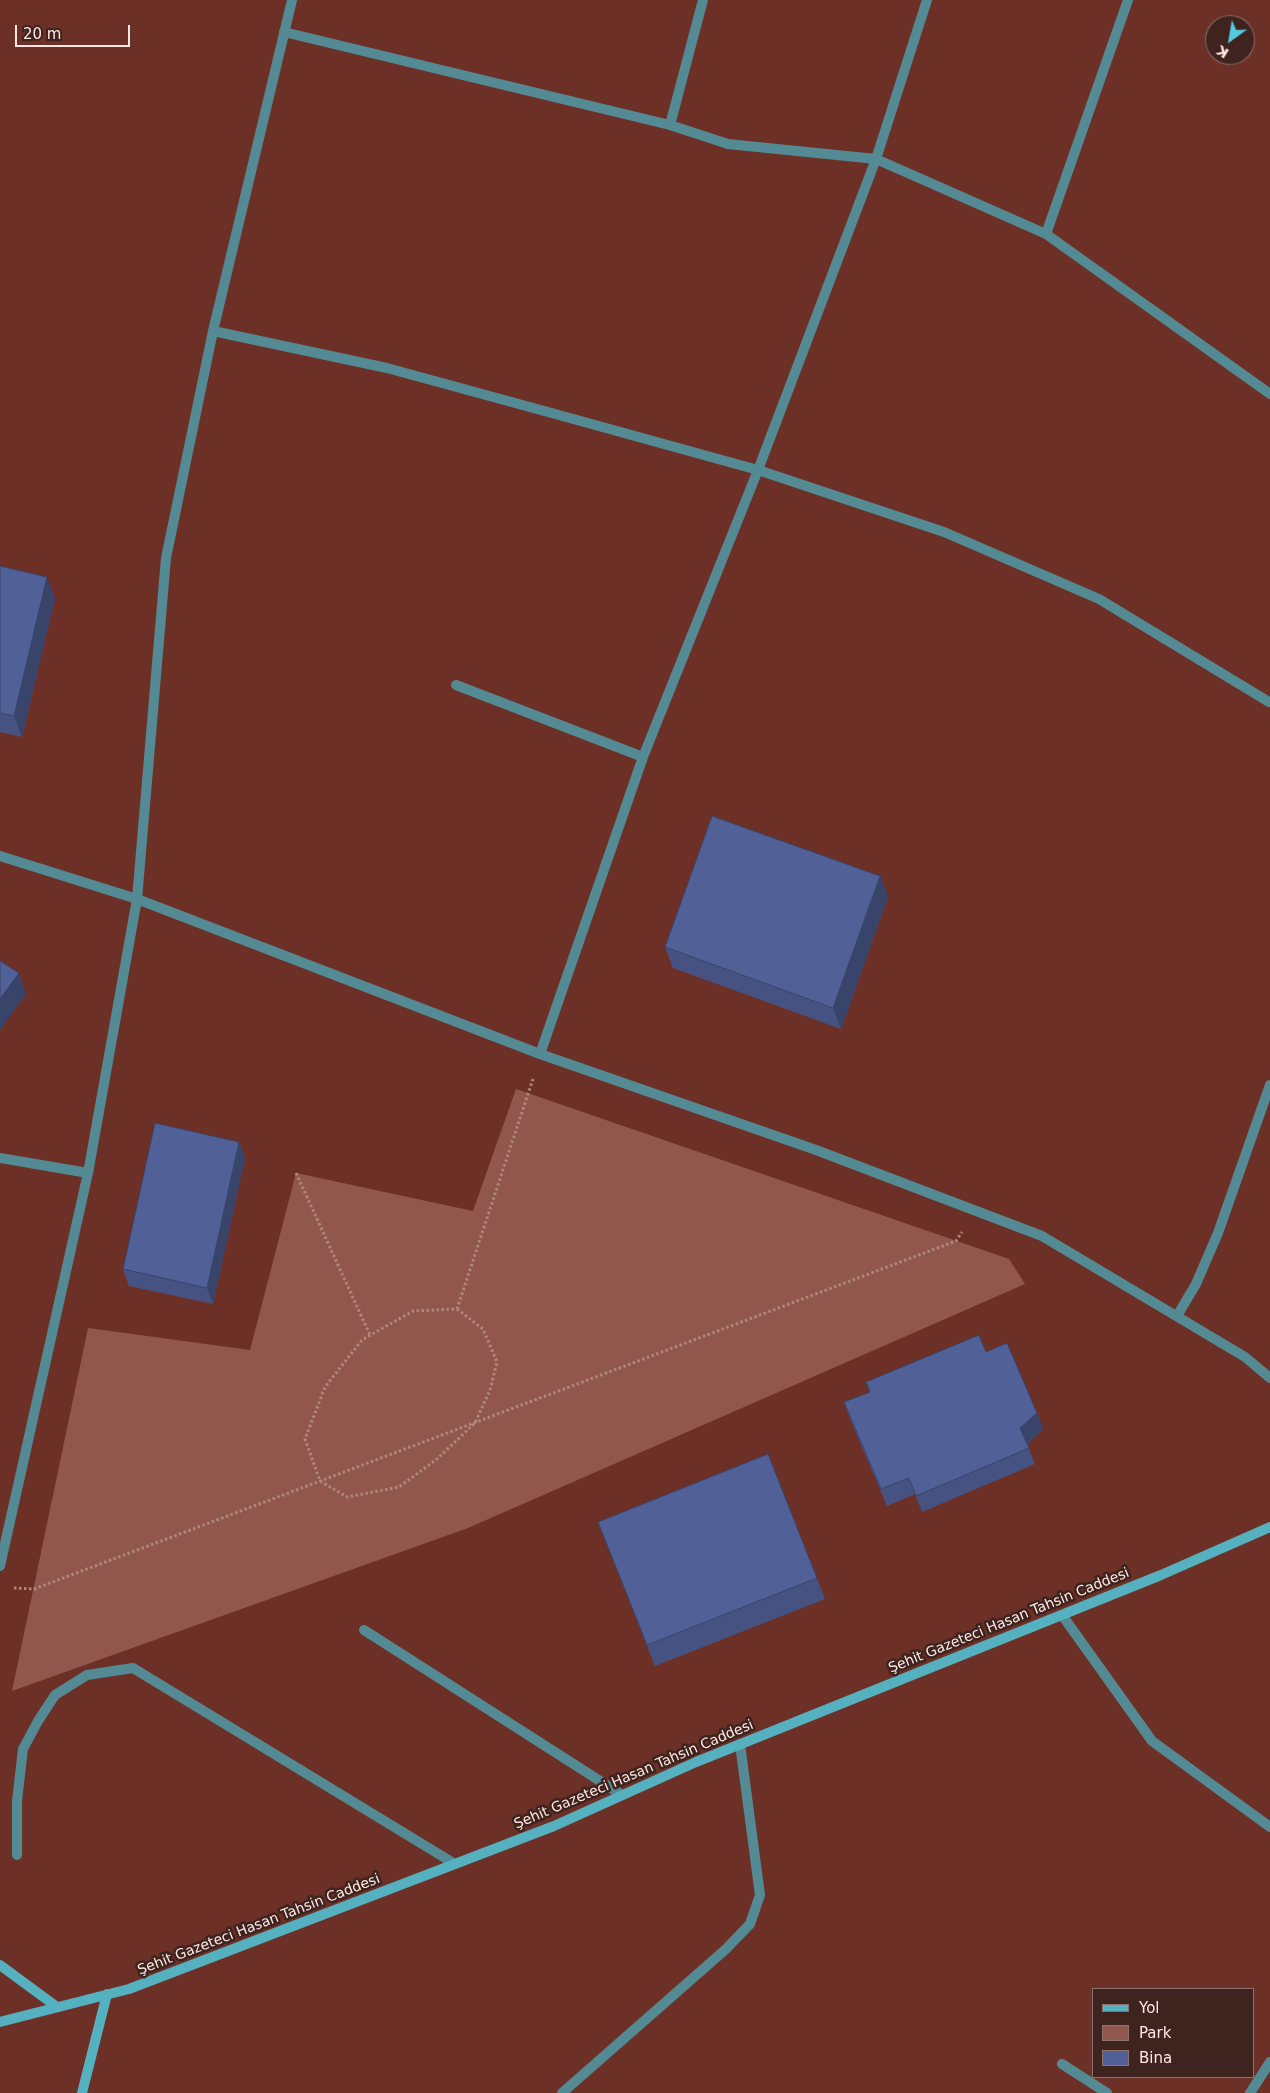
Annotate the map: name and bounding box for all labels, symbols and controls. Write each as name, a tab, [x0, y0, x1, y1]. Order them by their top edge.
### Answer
scale bar	[18, 15, 132, 47]
north arrow	[1205, 15, 1255, 65]
text: 20 m	[23, 25, 61, 43]
text: K	[1214, 42, 1231, 62]
street label: Şehit Gazeteci Hasan Tahsin Caddesi	[886, 1565, 1132, 1677]
street label: Şehit Gazeteci Hasan Tahsin Caddesi	[512, 1717, 756, 1833]
street label: Şehit Gazeteci Hasan Tahsin Caddesi	[135, 1871, 383, 1979]
legend	[1092, 1988, 1255, 2078]
text: Yol	[1139, 1999, 1160, 2017]
text: Park	[1139, 2024, 1171, 2042]
text: Bina	[1139, 2049, 1172, 2067]

